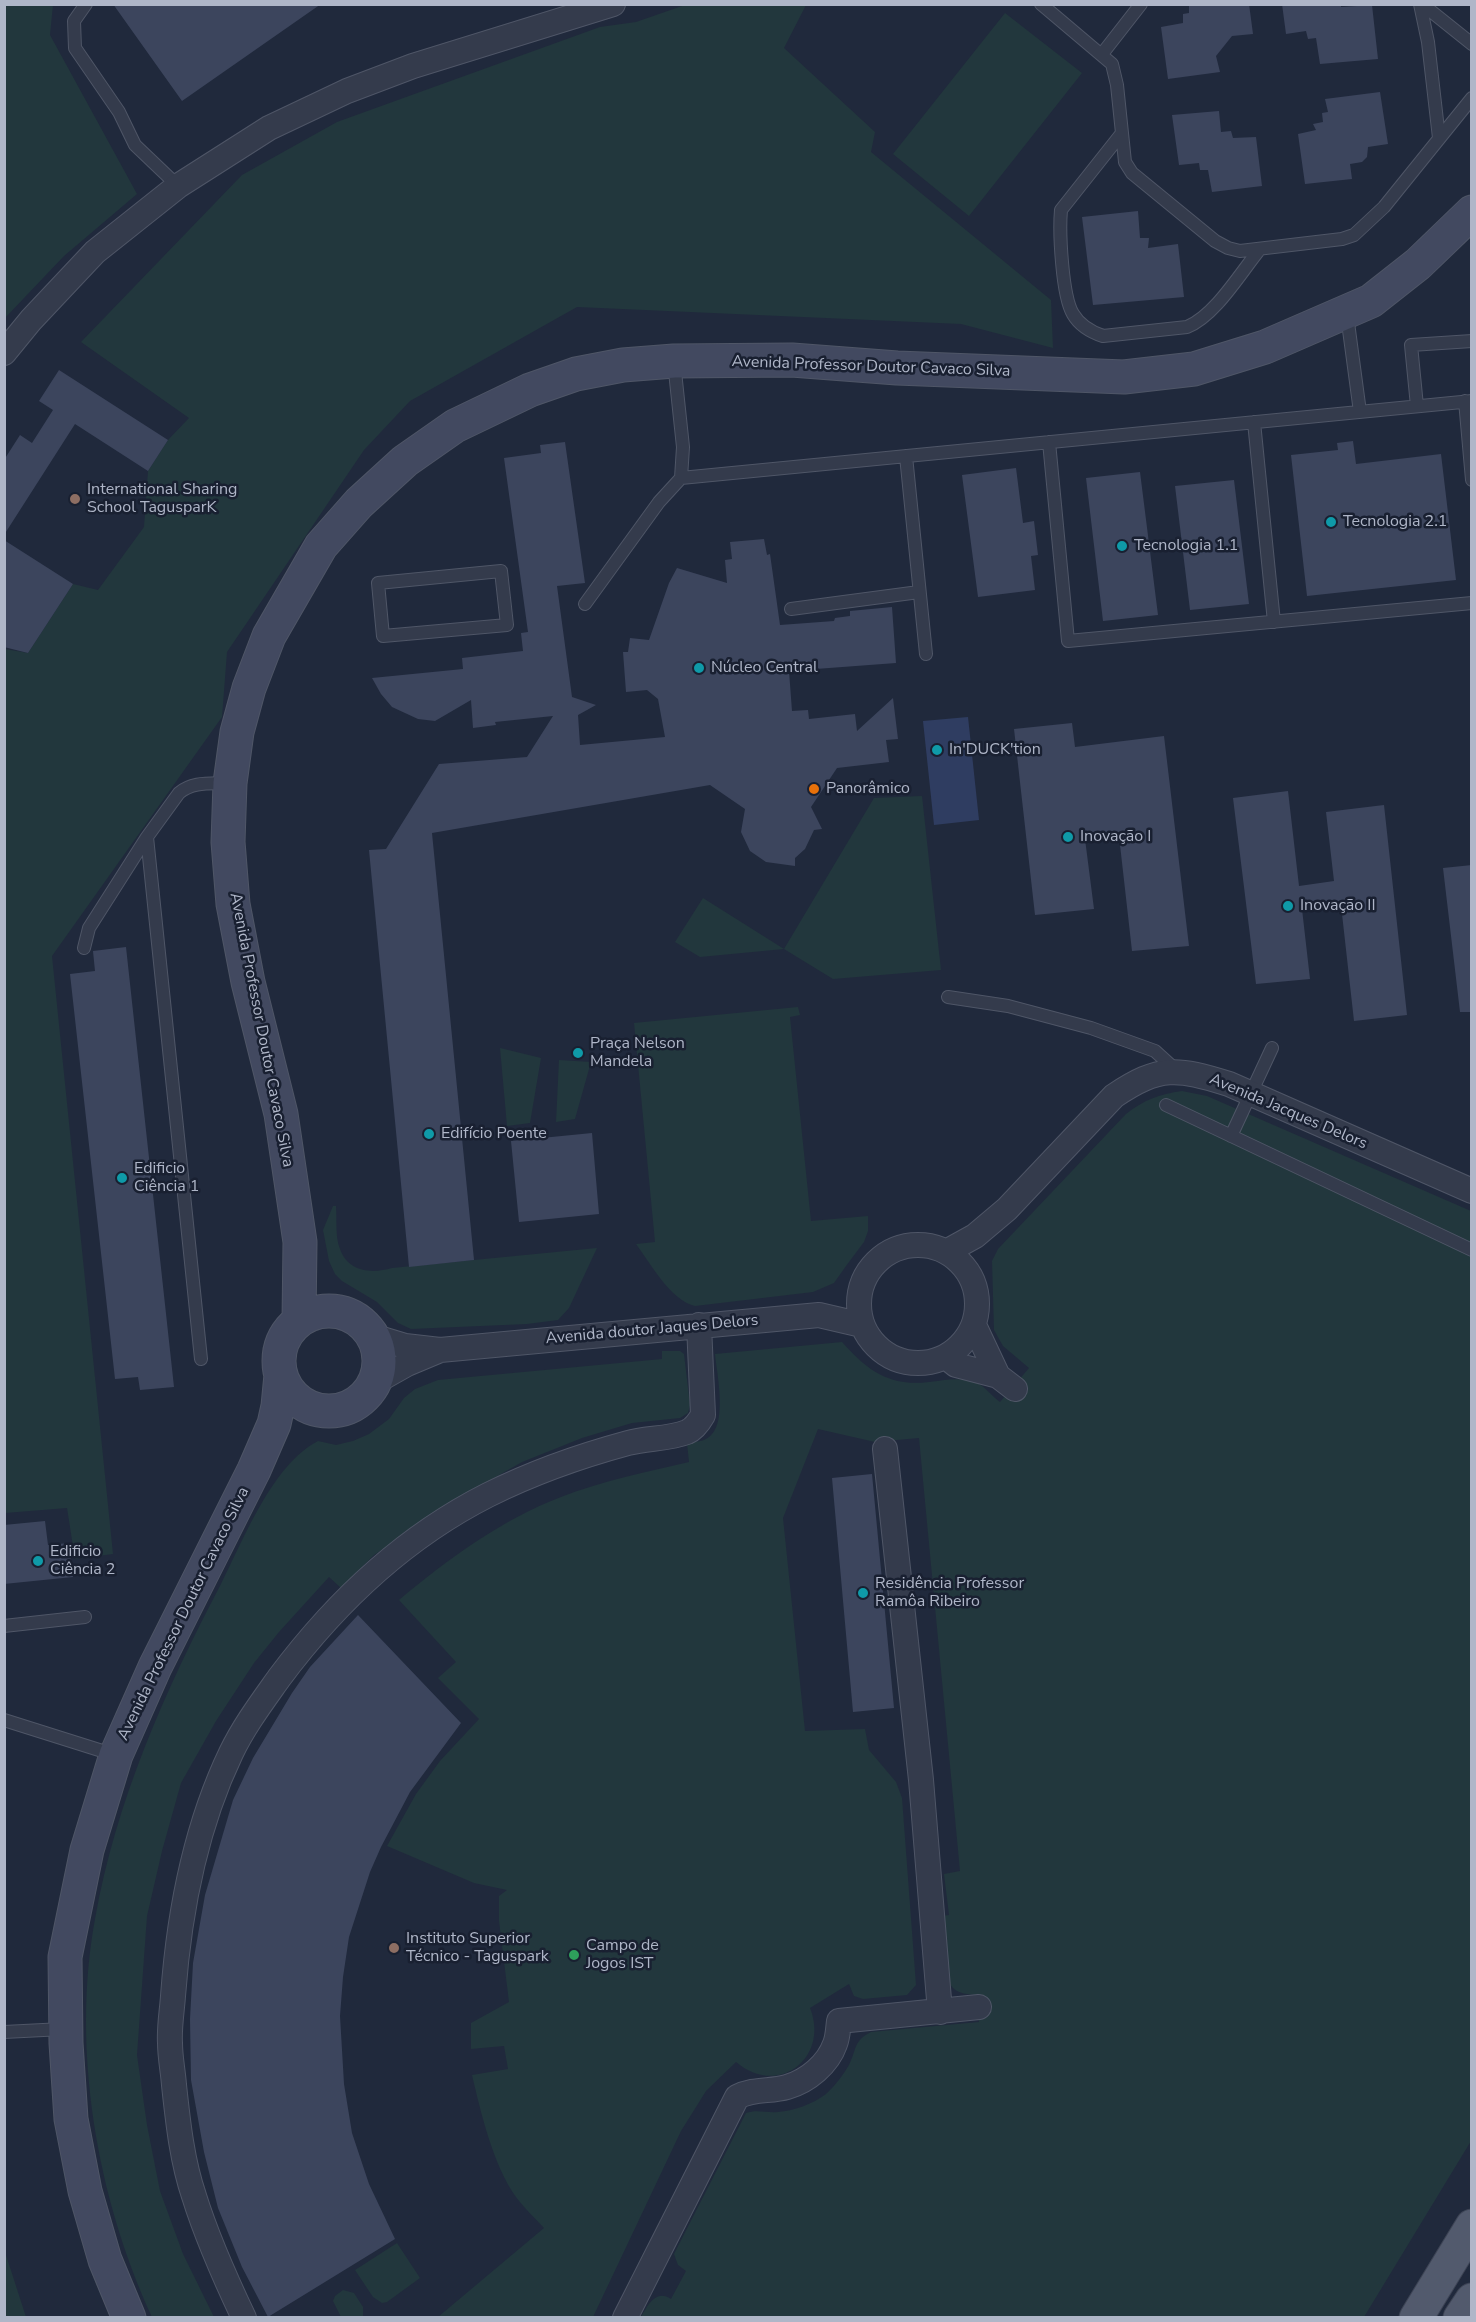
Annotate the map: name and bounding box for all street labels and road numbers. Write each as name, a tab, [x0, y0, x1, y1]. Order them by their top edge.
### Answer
street label: Avenida Professor Doutor Cavaco Silva	[731, 353, 1011, 381]
street label: Avenida Professor Doutor Cavaco Silva	[225, 891, 297, 1169]
street label: Avenida Jacques Delors	[1206, 1070, 1370, 1154]
street label: Avenida doutor Jaques Delors	[545, 1311, 759, 1349]
street label: Avenida Professor Doutor Cavaco Silva	[114, 1484, 254, 1744]

